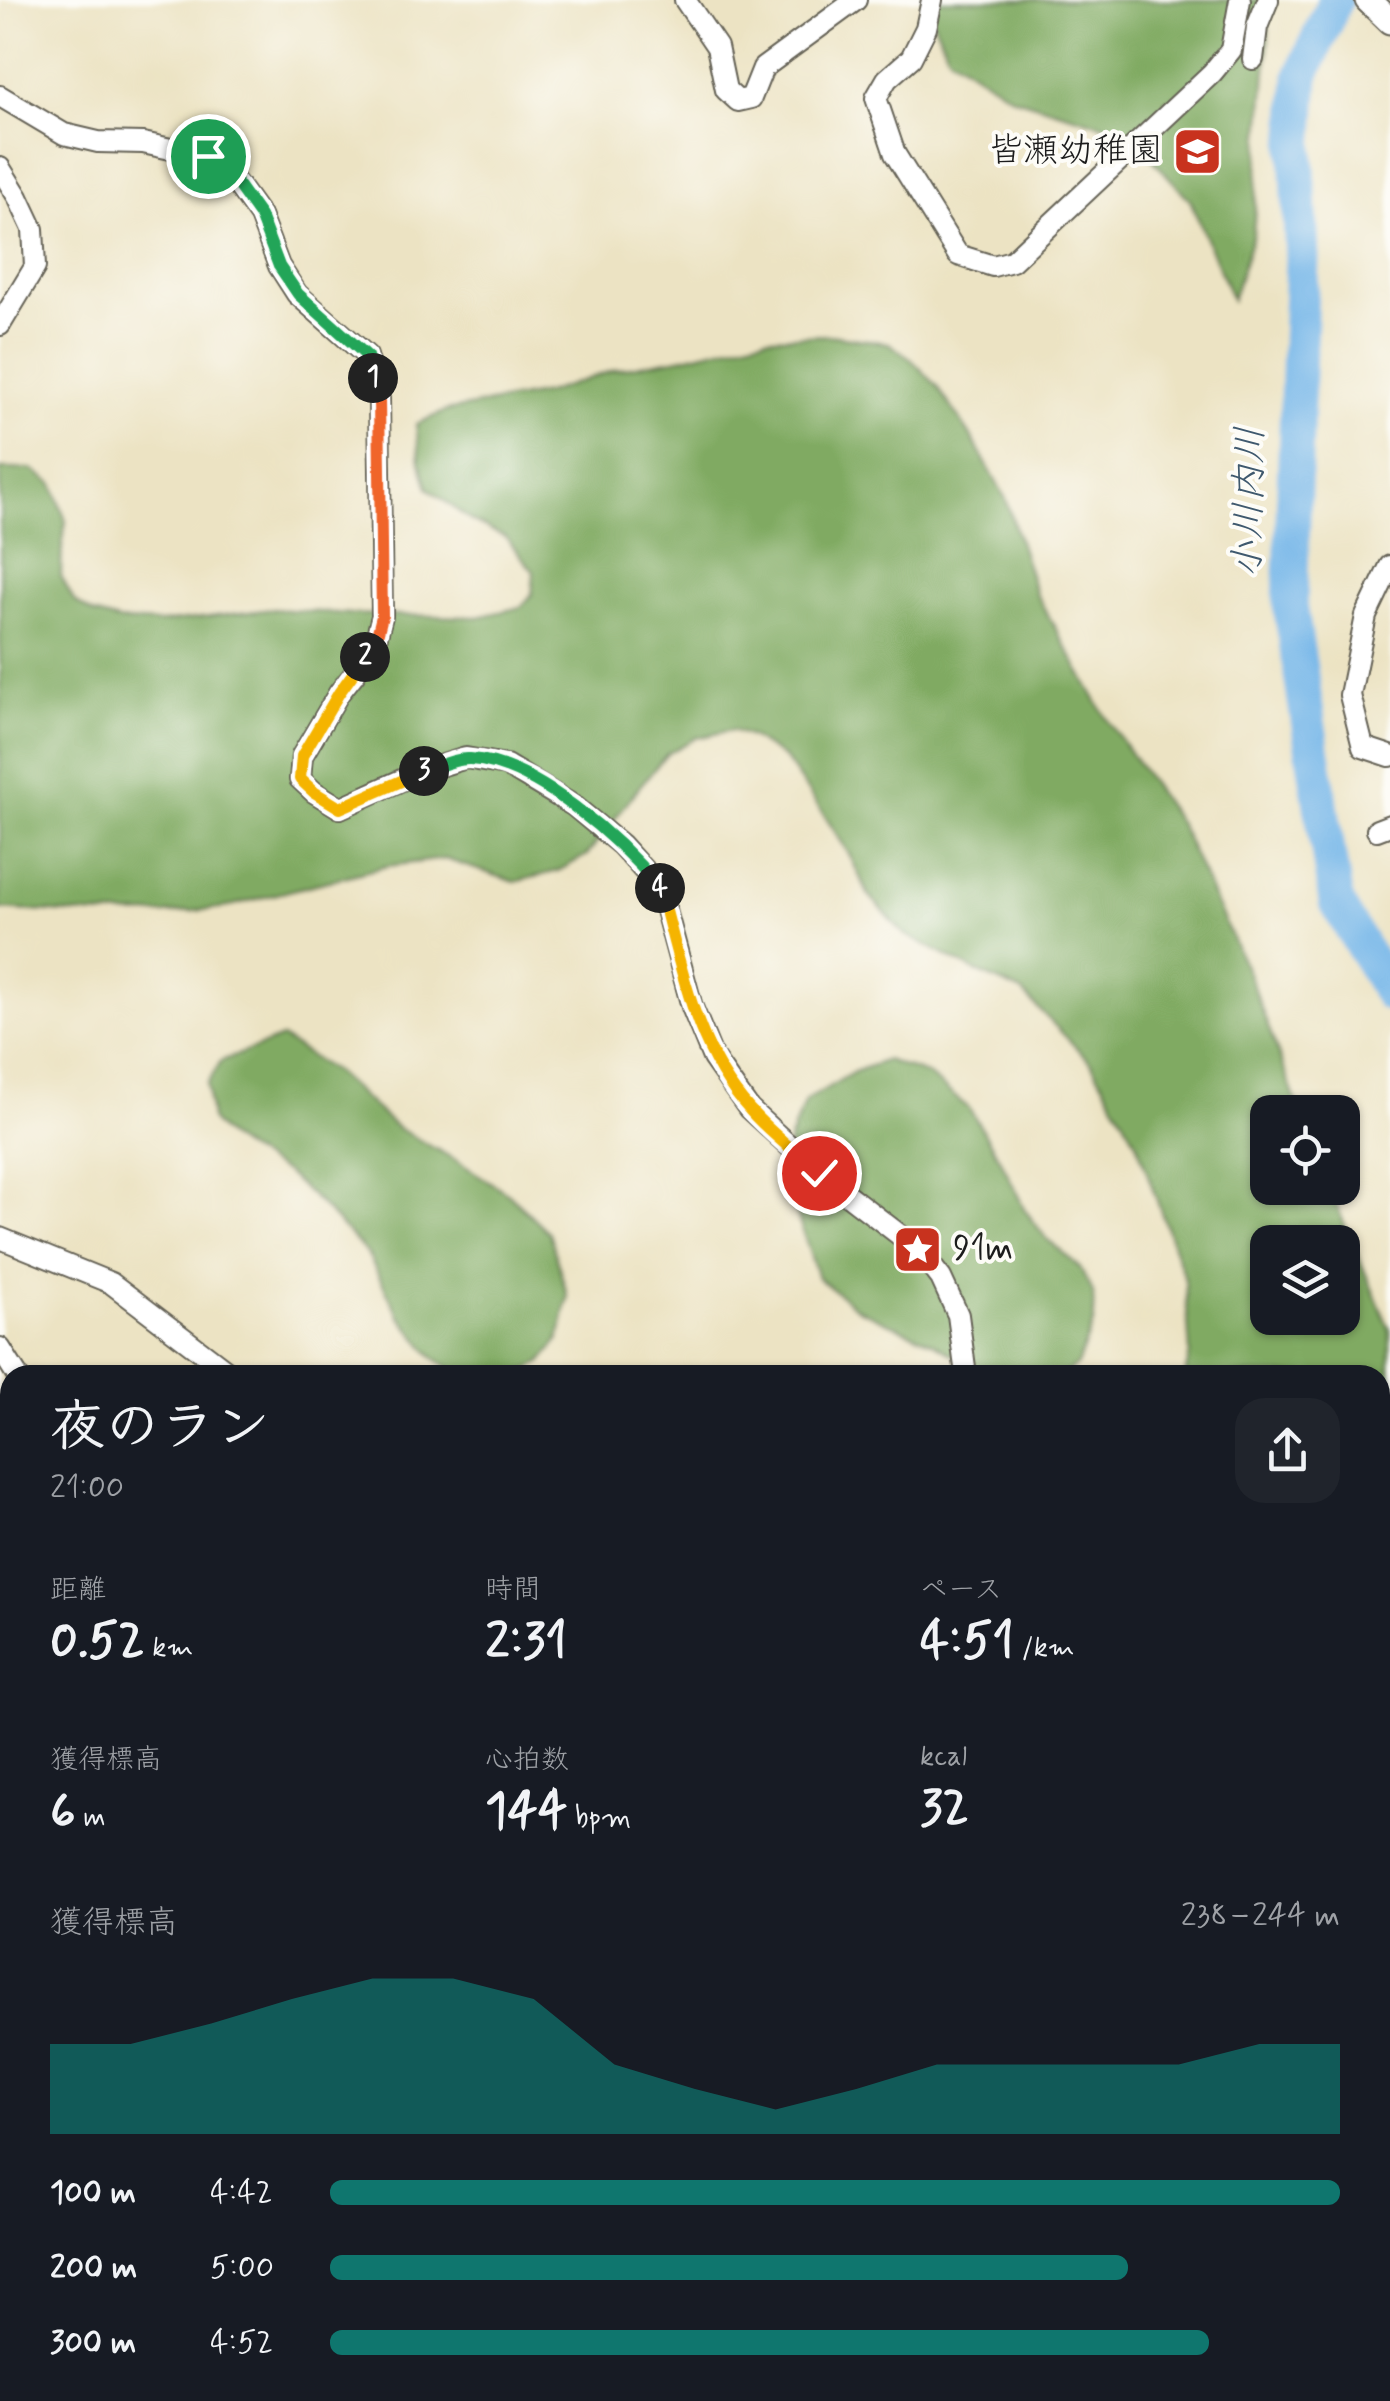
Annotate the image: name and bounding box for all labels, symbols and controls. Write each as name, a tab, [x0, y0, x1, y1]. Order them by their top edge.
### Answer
pin	[166, 114, 251, 199]
school or university icon: 皆瀬幼稚園	[1172, 125, 1224, 177]
place label: 皆瀬幼稚園	[988, 128, 1163, 174]
icon: arrive	[181, 129, 236, 184]
pin: 1	[348, 353, 398, 403]
text: 1	[367, 359, 379, 396]
water label: 小川内川	[1224, 426, 1276, 578]
pin: 2	[340, 632, 390, 682]
text: 2	[358, 638, 372, 675]
pin: 3	[399, 746, 449, 796]
text: 3	[418, 752, 430, 789]
pin: 4	[635, 863, 685, 913]
text: 4	[652, 869, 668, 906]
map controls	[1250, 1095, 1360, 1335]
button: locate	[1250, 1095, 1360, 1205]
pin	[777, 1131, 862, 1216]
icon: check	[792, 1146, 847, 1201]
place icon: 91m	[892, 1223, 944, 1275]
button: layers	[1250, 1225, 1360, 1335]
place label: 91m	[953, 1226, 1013, 1272]
text: 夜のラン	[50, 1393, 270, 1465]
button: share	[1235, 1398, 1340, 1503]
text: 21:00	[50, 1467, 124, 1509]
text: 距離	[50, 1572, 106, 1609]
text: 時間	[485, 1572, 541, 1609]
text: ペース	[920, 1572, 1002, 1609]
text: 0.52	[50, 1609, 145, 1675]
text: 2:31	[485, 1609, 567, 1675]
text: 4:51	[920, 1609, 1014, 1675]
text: km	[145, 1630, 193, 1667]
text: /km	[1014, 1630, 1075, 1667]
text: kcal	[920, 1739, 967, 1776]
text: 獲得標高	[50, 1742, 162, 1779]
text: 心拍数	[485, 1742, 569, 1779]
text: 32	[920, 1776, 969, 1842]
text: 6	[50, 1779, 76, 1845]
text: 144	[485, 1779, 567, 1845]
text: m	[76, 1800, 105, 1837]
text: bpm	[567, 1800, 631, 1837]
text: 238–244 m	[1181, 1895, 1340, 1937]
text: 獲得標高	[50, 1902, 178, 1944]
text: 100 m	[50, 2172, 136, 2214]
text: 4:42	[210, 2172, 273, 2214]
text: 200 m	[50, 2247, 137, 2289]
text: 5:00	[210, 2247, 274, 2289]
text: 300 m	[50, 2322, 136, 2364]
text: 4:52	[210, 2322, 273, 2364]

